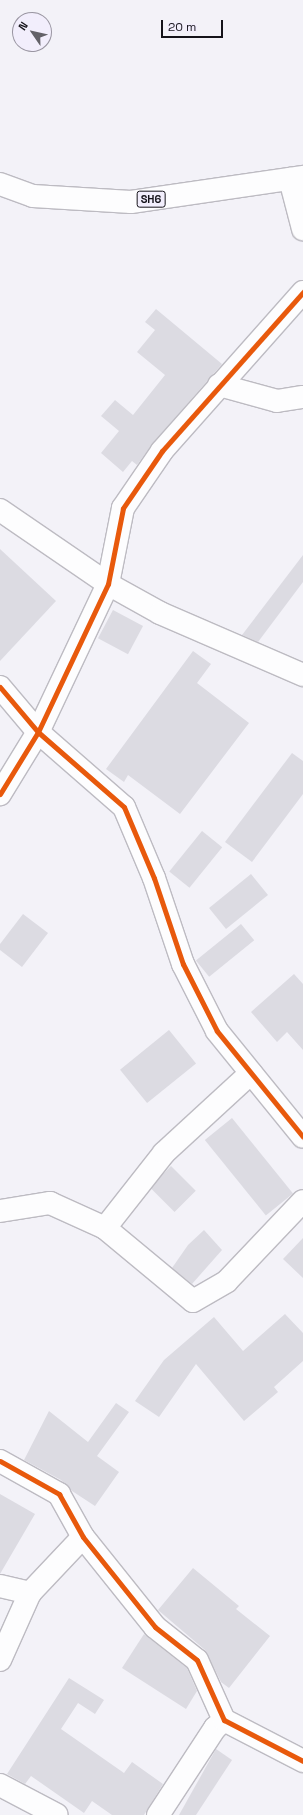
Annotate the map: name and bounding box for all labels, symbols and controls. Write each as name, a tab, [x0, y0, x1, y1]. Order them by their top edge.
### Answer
north arrow	[12, 12, 52, 52]
scale bar	[163, 12, 225, 38]
text: N	[15, 19, 31, 33]
text: 20 m	[168, 19, 196, 35]
road number: SH6	[136, 190, 166, 208]

